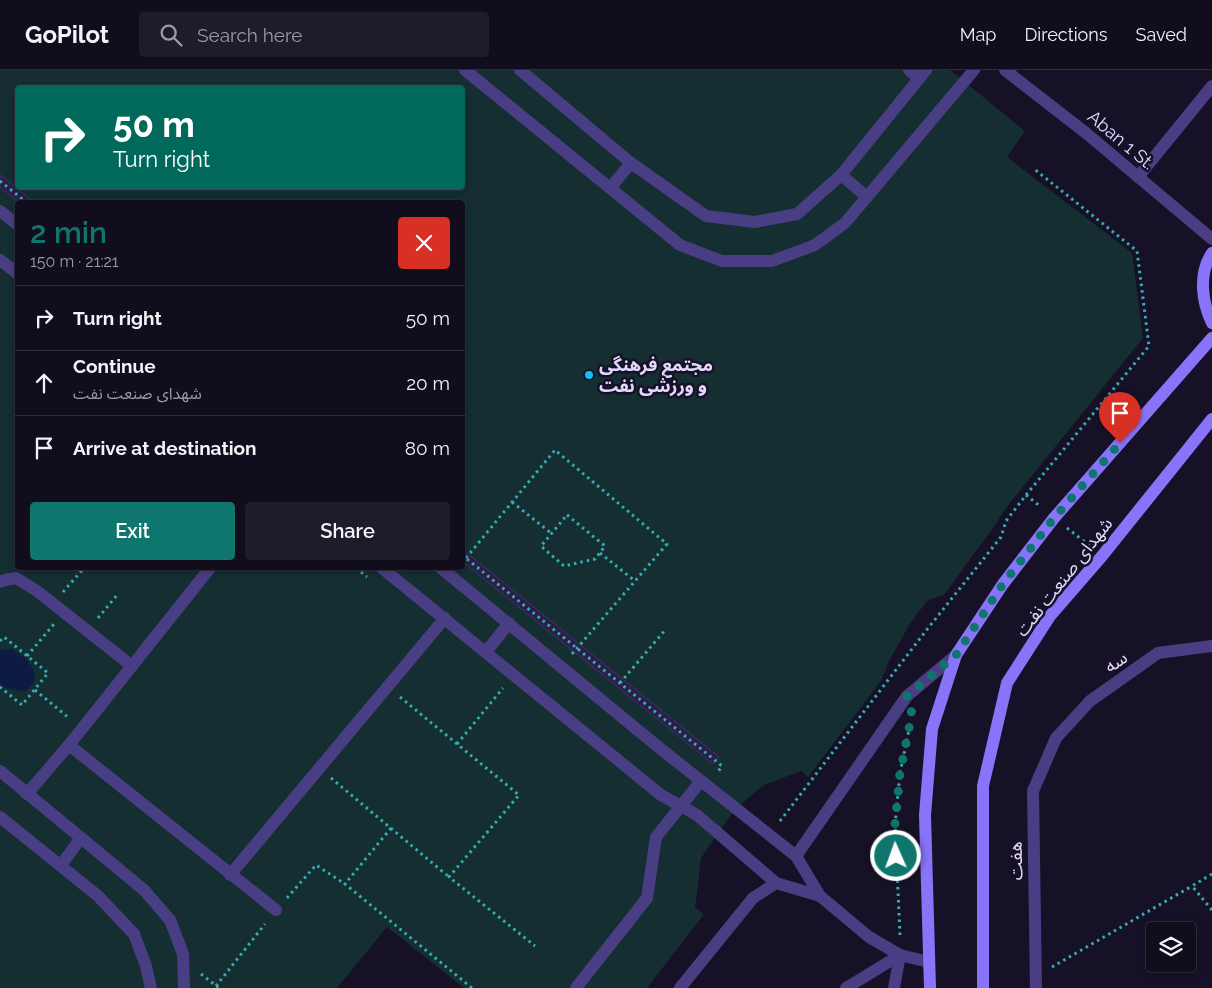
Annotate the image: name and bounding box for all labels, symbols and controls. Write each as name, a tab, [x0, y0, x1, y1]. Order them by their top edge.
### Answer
search box	[139, 12, 489, 57]
text: GoPilot	[25, 20, 109, 49]
icon: search	[157, 21, 185, 49]
text: Search here	[197, 24, 303, 46]
text: Map	[960, 24, 996, 45]
text: Directions	[1024, 24, 1108, 45]
text: Saved	[1136, 24, 1187, 45]
text: 50 m	[113, 104, 195, 145]
icon: right	[30, 105, 95, 170]
street label: Aban 1 St.	[1084, 106, 1159, 174]
text: Turn right	[113, 146, 210, 172]
text: 2 min	[30, 215, 107, 250]
button: close	[398, 217, 450, 269]
text: 150 m · 21:21	[30, 252, 119, 271]
icon: right	[30, 304, 58, 332]
text: Turn right	[73, 307, 162, 329]
text: 50 m	[406, 307, 450, 329]
place label: مجتمع فرهنگى و ورزشى نفت	[599, 354, 713, 397]
text: Continue	[73, 355, 156, 377]
icon: ahead	[30, 369, 58, 397]
marker: مجتمع فرهنگى و ورزشى نفت	[583, 369, 595, 381]
text: 20 m	[406, 372, 450, 394]
text: شهدای صنعت نفت	[73, 384, 202, 403]
pin	[1099, 392, 1141, 443]
icon: arrive	[1106, 399, 1134, 427]
icon: arrive	[30, 434, 58, 462]
text: Arrive at destination	[73, 437, 257, 459]
text: 80 m	[405, 437, 450, 459]
button: Exit	[30, 502, 235, 560]
button: Share	[245, 502, 450, 560]
street label: شهدای صنعت نفت	[1011, 513, 1117, 641]
street label: سه	[1100, 646, 1131, 677]
position arrow	[869, 829, 921, 881]
street label: هفت	[1005, 841, 1026, 881]
map controls	[1146, 922, 1196, 972]
button: layers	[1146, 922, 1196, 972]

